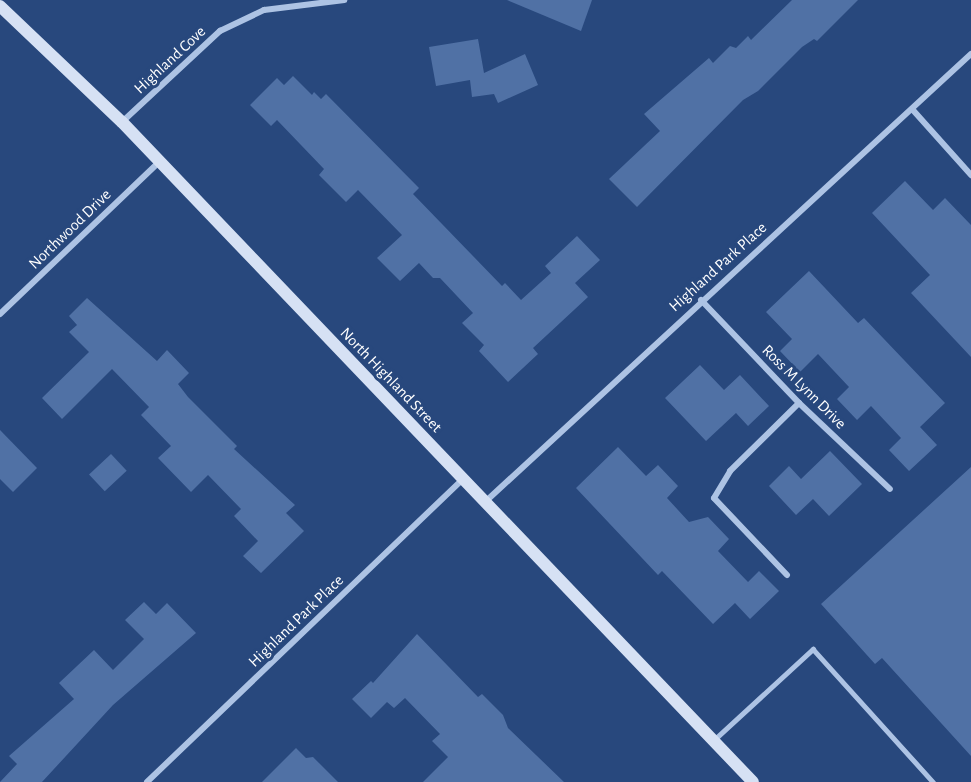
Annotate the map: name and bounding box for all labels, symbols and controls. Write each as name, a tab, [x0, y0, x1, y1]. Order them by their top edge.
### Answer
street label: Highland Cove	[130, 22, 210, 98]
street label: Northwood Drive	[25, 185, 115, 273]
street label: Highland Park Place	[665, 218, 771, 316]
street label: North Highland Street	[336, 324, 446, 436]
street label: Ross M Lynn Drive	[758, 341, 850, 433]
street label: Highland Park Place	[244, 571, 348, 671]

